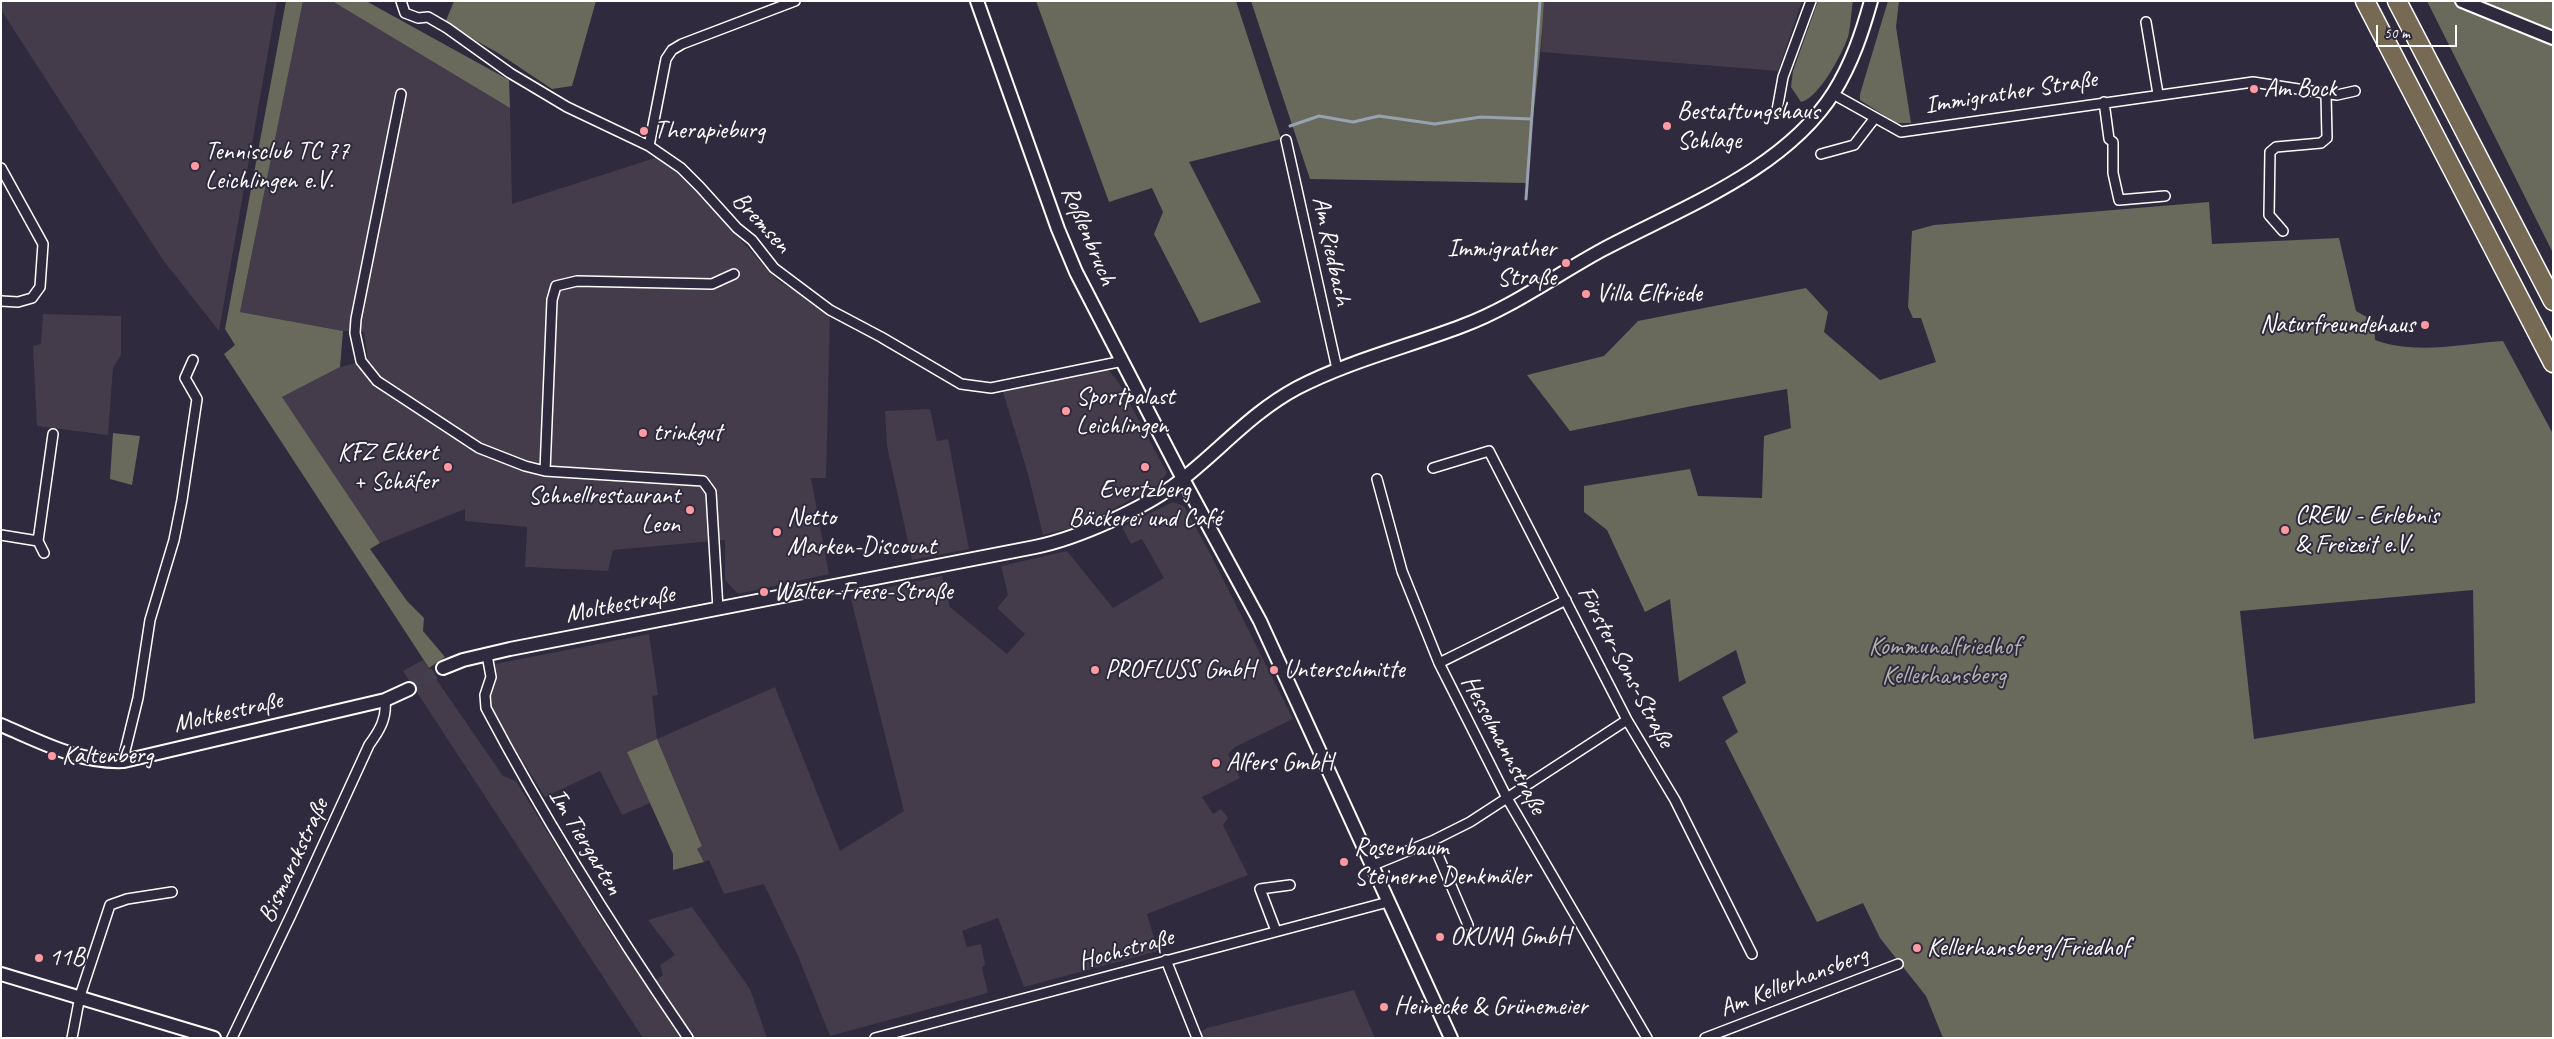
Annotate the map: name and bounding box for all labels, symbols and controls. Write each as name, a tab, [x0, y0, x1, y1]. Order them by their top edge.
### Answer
scale bar	[2379, 15, 2460, 47]
text: 50 m	[2384, 24, 2410, 43]
street label: Immigrather Straße	[1923, 65, 2099, 121]
place label: Am Bock	[2264, 74, 2336, 104]
marker: Am Bock	[2248, 83, 2260, 95]
place label: Bestattungshaus Schlage	[1677, 97, 1819, 156]
place label: Therapieburg	[654, 116, 765, 146]
marker: Bestattungshaus Schlage	[1661, 120, 1673, 132]
marker: Therapieburg	[638, 125, 650, 137]
place label: Tennisclub TC 77 Leichlingen e.V.	[205, 137, 349, 196]
marker: Tennisclub TC 77 Leichlingen e.V.	[189, 160, 201, 172]
street label: Roßlenbruch	[1054, 182, 1122, 290]
street label: Bremsen	[725, 186, 797, 260]
street label: Am Riedbach	[1305, 194, 1357, 308]
place label: Immigrather Straße	[1447, 234, 1556, 293]
marker: Immigrather Straße	[1560, 257, 1572, 269]
place label: Villa Elfriede	[1596, 279, 1702, 309]
marker: Villa Elfriede	[1580, 288, 1592, 300]
place label: Naturfreundehaus	[2260, 310, 2415, 340]
marker: Naturfreundehaus	[2419, 319, 2431, 331]
place label: Sportpalast Leichlingen	[1076, 382, 1174, 441]
marker: Sportpalast Leichlingen	[1060, 405, 1072, 417]
place label: trinkgut	[653, 418, 722, 448]
marker: trinkgut	[637, 427, 649, 439]
place label: KFZ Ekkert + Schäfer	[338, 438, 438, 497]
marker: KFZ Ekkert + Schäfer	[442, 461, 454, 473]
marker: Evertzberg Bäckerei und Café	[1139, 461, 1151, 473]
place label: Evertzberg Bäckerei und Café	[1069, 475, 1221, 534]
place label: Schnellrestaurant Leon	[528, 481, 680, 540]
place label: CREW - Erlebnis & Freizeit e.V.	[2295, 501, 2439, 560]
place label: Netto Marken-Discount	[787, 503, 936, 562]
marker: Schnellrestaurant Leon	[684, 504, 696, 516]
marker: CREW - Erlebnis & Freizeit e.V.	[2279, 524, 2291, 536]
marker: Netto Marken-Discount	[771, 526, 783, 538]
place label: Walter-Frese-Straße	[774, 577, 953, 607]
street label: Moltkestraße	[563, 580, 677, 630]
street label: Förster-Sons-Straße	[1570, 581, 1680, 753]
marker: Walter-Frese-Straße	[758, 586, 770, 598]
park label: Kommunalfriedhof Kellerhansberg	[1869, 632, 2019, 691]
place label: PROFLUSS GmbH	[1105, 655, 1256, 685]
place label: Unterschmitte	[1284, 655, 1405, 685]
marker: PROFLUSS GmbH	[1089, 664, 1101, 676]
marker: Unterschmitte	[1268, 664, 1280, 676]
street label: Hesselmannstraße	[1454, 670, 1552, 820]
street label: Moltkestraße	[171, 686, 285, 740]
place label: Kaltenberg	[62, 741, 153, 771]
place label: Alfers GmbH	[1226, 748, 1333, 778]
marker: Kaltenberg	[46, 750, 58, 762]
marker: Alfers GmbH	[1210, 757, 1222, 769]
street label: Im Tiergarten	[541, 783, 629, 901]
street label: Bismarckstraße	[252, 794, 336, 928]
place label: Rosenbaum Steinerne Denkmäler	[1354, 833, 1531, 892]
marker: Rosenbaum Steinerne Denkmäler	[1338, 856, 1350, 868]
place label: OKUNA GmbH	[1450, 922, 1571, 952]
street label: Hochstraße	[1075, 923, 1177, 977]
marker: OKUNA GmbH	[1434, 931, 1446, 943]
place label: Kellerhansberg/Friedhof	[1927, 933, 2129, 963]
street label: Am Kellerhansberg	[1716, 940, 1872, 1024]
marker: Kellerhansberg/Friedhof	[1911, 942, 1923, 954]
place label: 11B	[49, 943, 84, 973]
marker: 11B	[33, 952, 45, 964]
place label: Heinecke & Grünemeier	[1394, 992, 1587, 1022]
marker: Heinecke & Grünemeier	[1378, 1001, 1390, 1013]

